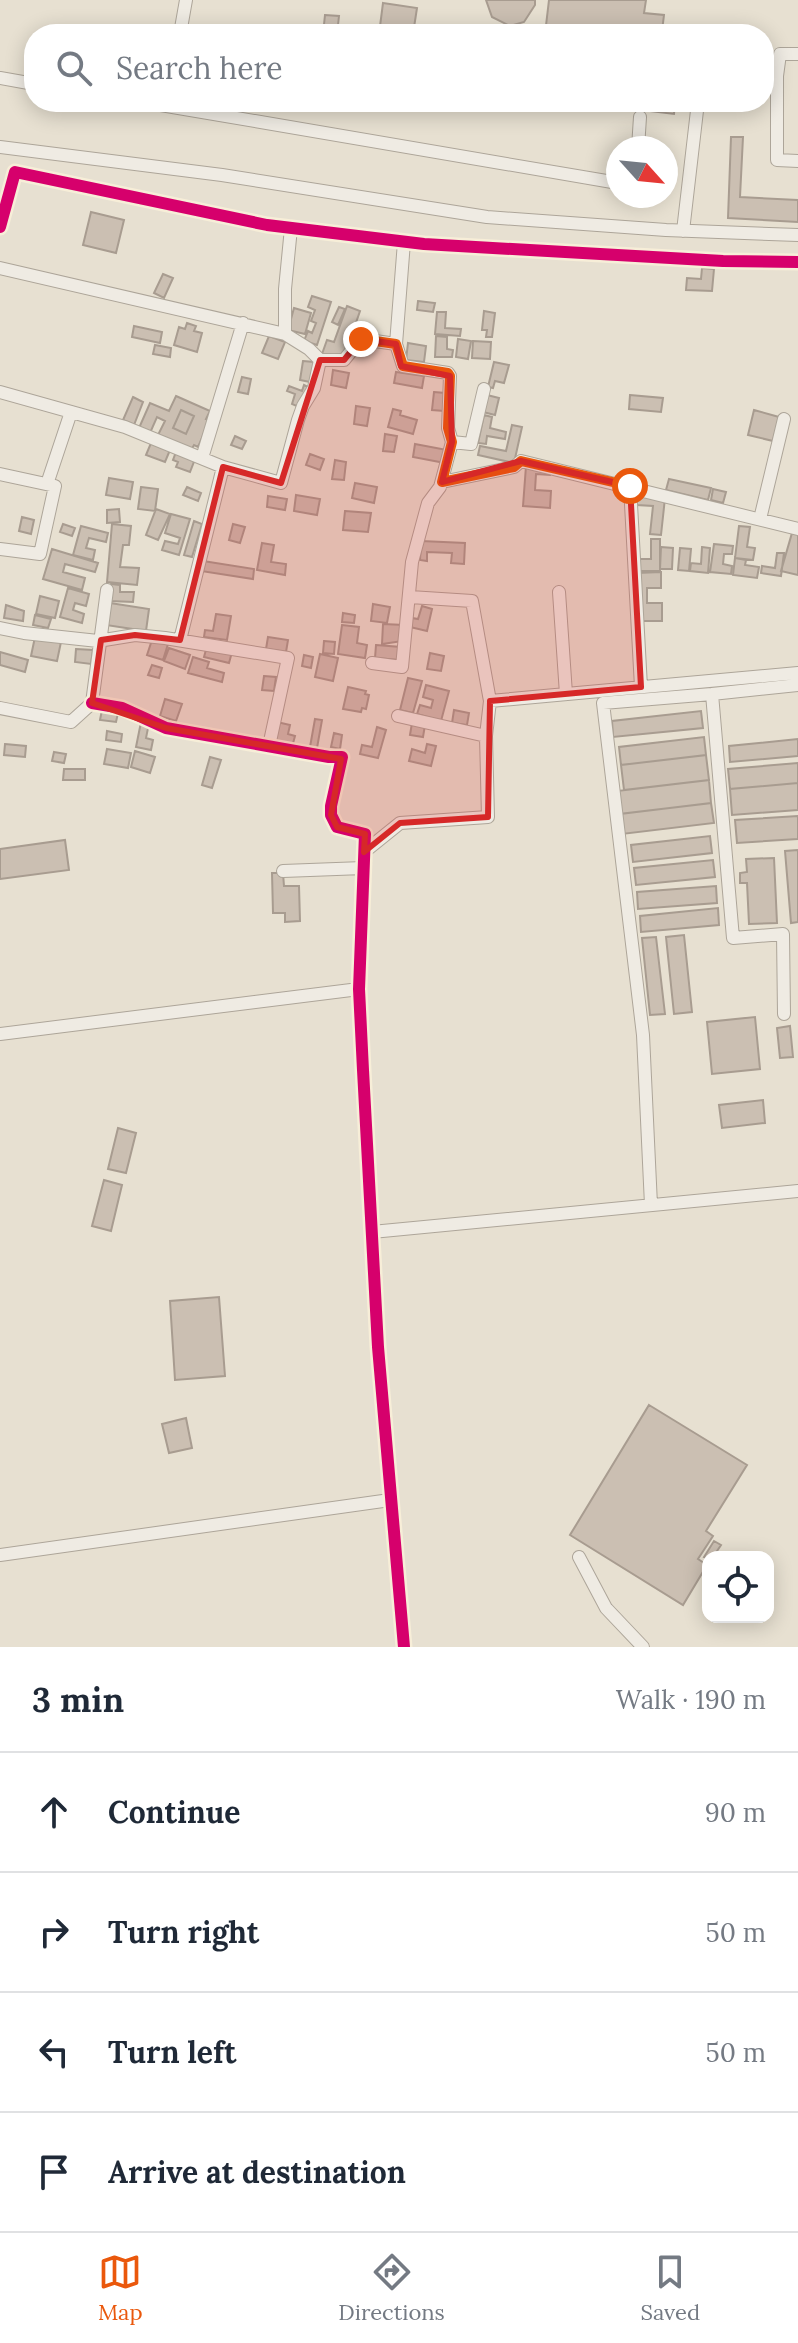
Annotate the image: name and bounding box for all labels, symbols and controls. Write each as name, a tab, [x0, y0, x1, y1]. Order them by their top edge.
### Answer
search box	[24, 24, 774, 112]
icon: search	[52, 46, 96, 90]
text: Search here	[116, 49, 283, 87]
north arrow	[606, 136, 678, 208]
route end	[343, 321, 379, 357]
route start	[612, 468, 648, 504]
map controls	[702, 1551, 774, 1623]
button: locate	[702, 1551, 774, 1623]
text: 3 min	[32, 1678, 124, 1721]
text: Walk · 190 m	[616, 1683, 766, 1716]
icon: ahead	[32, 1790, 76, 1834]
text: Continue	[108, 1793, 240, 1831]
text: 90 m	[705, 1796, 766, 1829]
icon: right	[32, 1910, 76, 1954]
text: Turn right	[108, 1913, 259, 1951]
text: 50 m	[706, 1916, 766, 1949]
icon: left	[32, 2030, 76, 2074]
text: Turn left	[108, 2033, 236, 2071]
text: 50 m	[706, 2036, 766, 2069]
icon: arrive	[32, 2150, 76, 2194]
text: Arrive at destination	[108, 2153, 406, 2191]
tab: Map	[98, 2250, 143, 2326]
tab: Directions	[338, 2250, 445, 2326]
tab: Saved	[641, 2250, 700, 2326]

